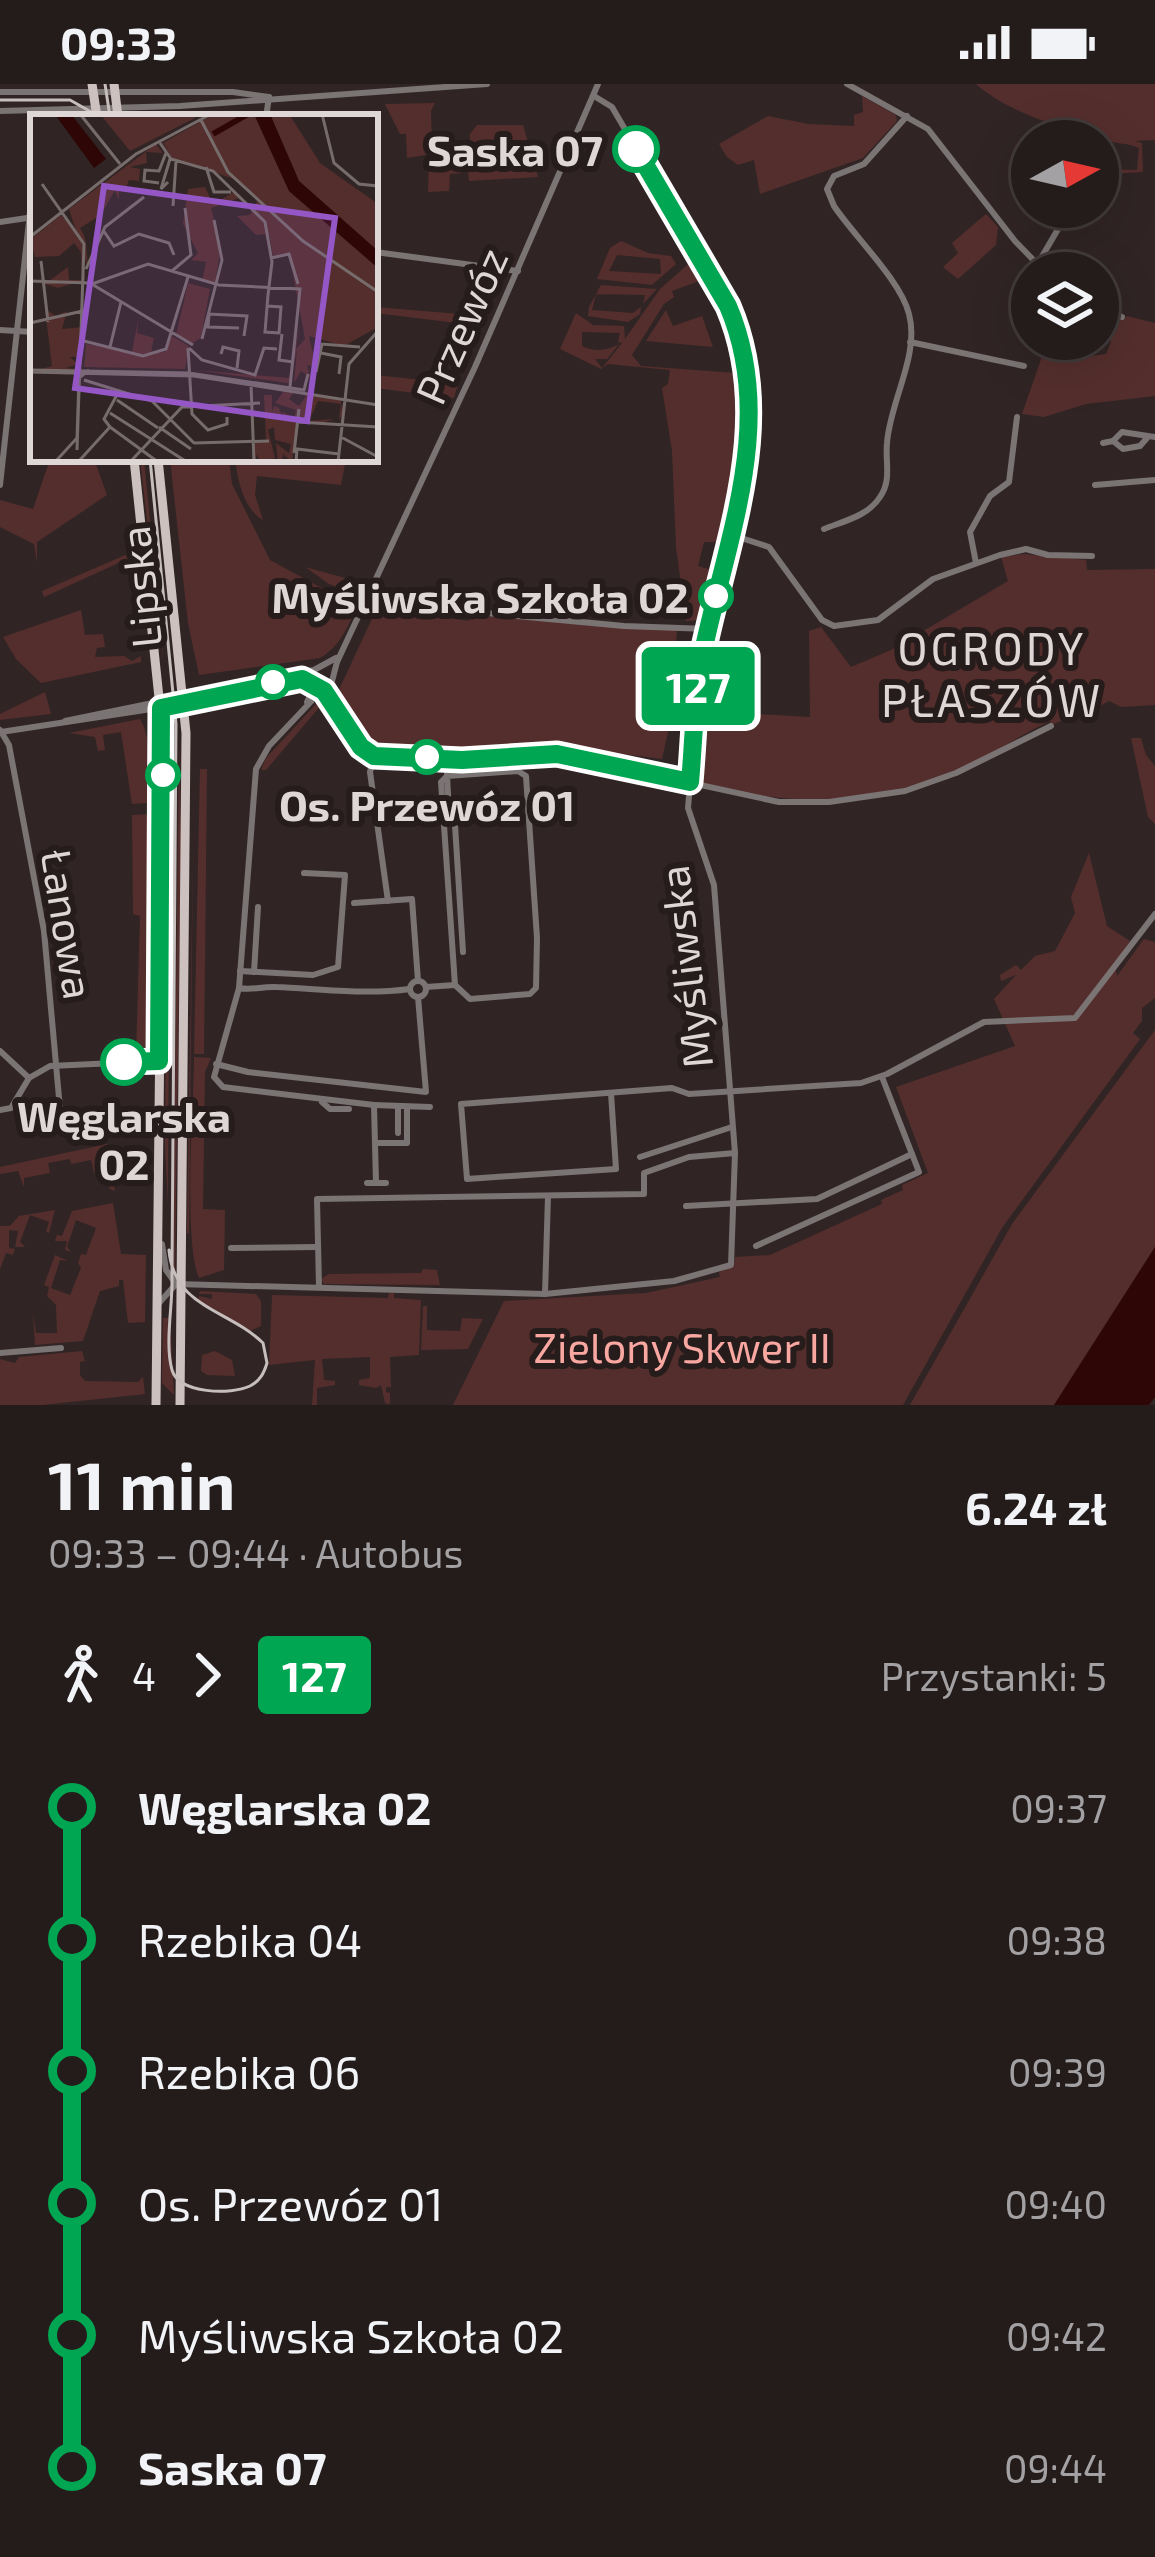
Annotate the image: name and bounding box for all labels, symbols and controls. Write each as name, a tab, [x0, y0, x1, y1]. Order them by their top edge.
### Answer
text: 09:33	[60, 15, 178, 69]
inset map	[30, 114, 378, 462]
north arrow	[1011, 120, 1119, 228]
map controls	[1011, 120, 1119, 360]
place label: Saska 07	[427, 124, 603, 174]
marker: Saska 07	[614, 127, 658, 171]
street label: Przewóz	[404, 239, 516, 411]
button: layers	[1011, 252, 1119, 360]
street label: Lipska	[108, 524, 170, 650]
place label: Myśliwska Szkoła 02	[272, 571, 689, 622]
marker: Myśliwska Szkoła 02	[700, 580, 732, 612]
district label: OGRODY PŁASZÓW	[881, 620, 1103, 726]
line badge: 127	[629, 647, 767, 725]
text: 127	[666, 661, 730, 711]
unlabelled marker	[257, 666, 289, 698]
marker: Os. Przewóz 01	[411, 741, 443, 773]
unlabelled marker	[147, 759, 179, 791]
place label: Os. Przewóz 01	[279, 779, 575, 829]
street label: Łanowa	[33, 846, 105, 1002]
street label: Myśliwska	[647, 863, 721, 1071]
marker: Węglarska 02	[102, 1040, 146, 1084]
place label: Węglarska 02	[17, 1090, 231, 1188]
park label: Zielony Skwer II	[533, 1321, 831, 1371]
text: 11 min	[48, 1444, 235, 1523]
text: 6.24 zł	[965, 1480, 1107, 1534]
text: 09:33 – 09:44 · Autobus	[48, 1529, 463, 1576]
icon: walk	[48, 1642, 114, 1708]
icon: forward	[174, 1642, 240, 1708]
text: 127	[282, 1650, 347, 1700]
text: 4	[132, 1652, 156, 1699]
text: Przystanki: 5	[881, 1652, 1107, 1699]
text: Węglarska 02	[138, 1780, 431, 1834]
text: 09:37	[1010, 1784, 1107, 1831]
text: Rzebika 04	[138, 1912, 362, 1966]
text: 09:38	[1007, 1916, 1107, 1963]
text: Rzebika 06	[138, 2044, 360, 2098]
text: 09:39	[1008, 2048, 1107, 2095]
text: Os. Przewóz 01	[138, 2176, 443, 2230]
text: 09:40	[1004, 2180, 1107, 2227]
text: Myśliwska Szkoła 02	[138, 2308, 564, 2362]
text: 09:42	[1006, 2312, 1107, 2359]
text: Saska 07	[138, 2440, 327, 2494]
text: 09:44	[1004, 2444, 1107, 2491]

